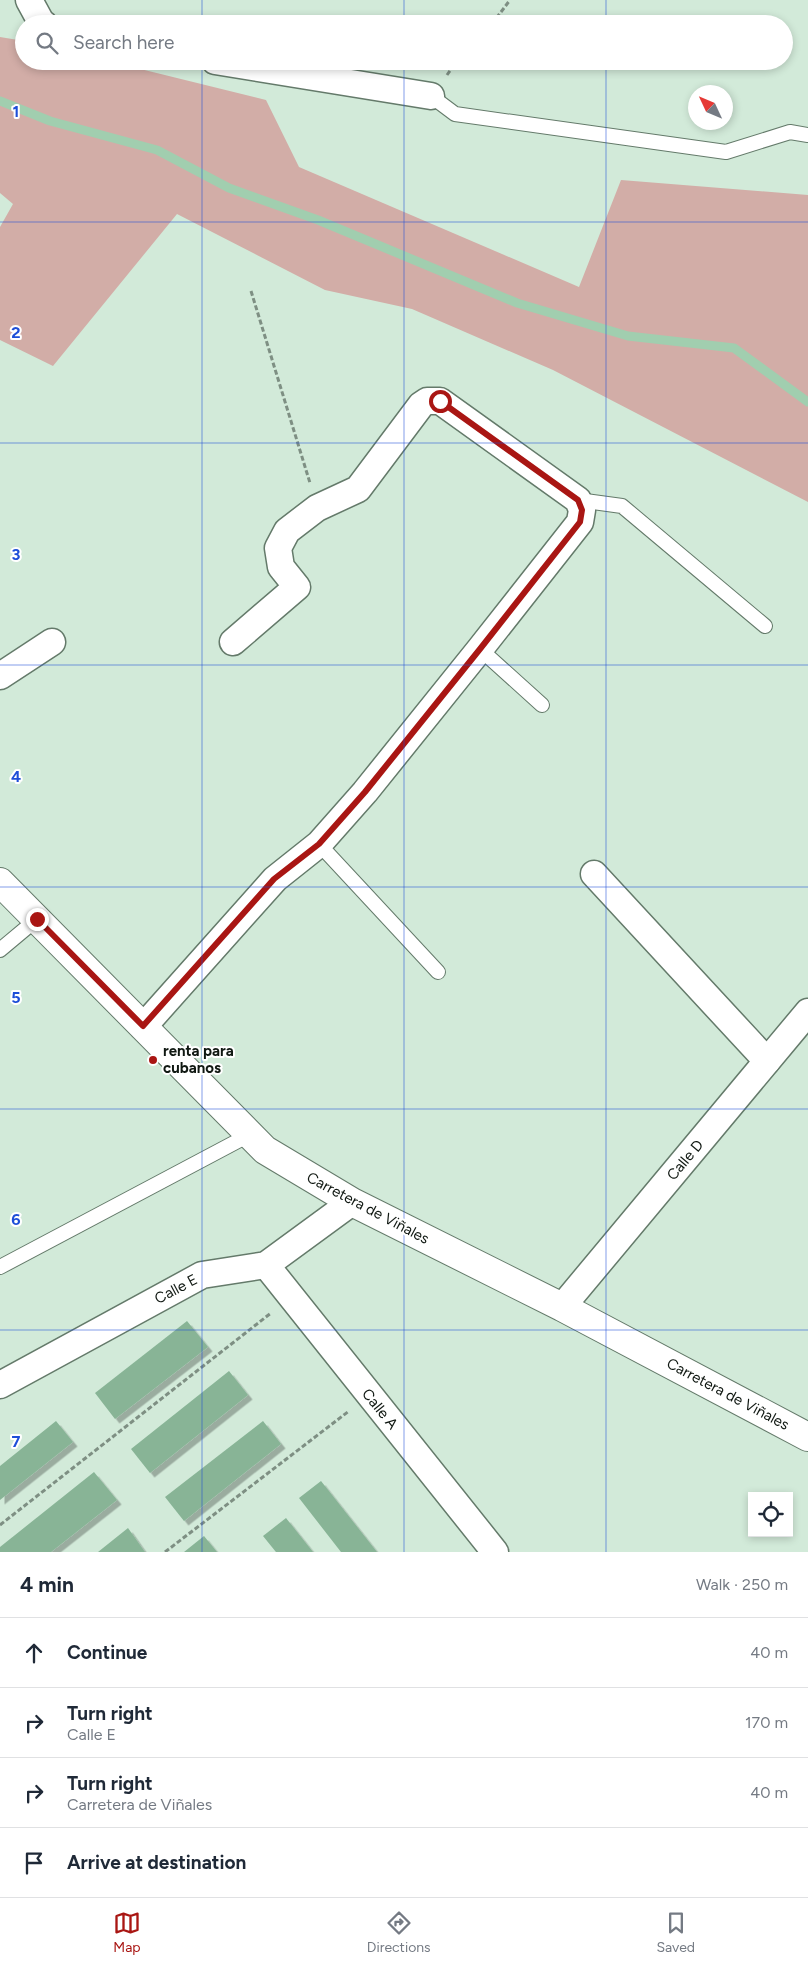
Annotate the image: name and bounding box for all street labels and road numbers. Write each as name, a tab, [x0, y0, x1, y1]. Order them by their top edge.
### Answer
street label: Calle D	[663, 1136, 707, 1184]
street label: Carretera de Viñales	[304, 1168, 432, 1248]
street label: Calle E	[152, 1270, 200, 1308]
street label: Carretera de Viñales	[664, 1354, 792, 1434]
street label: Calle A	[358, 1385, 402, 1433]

